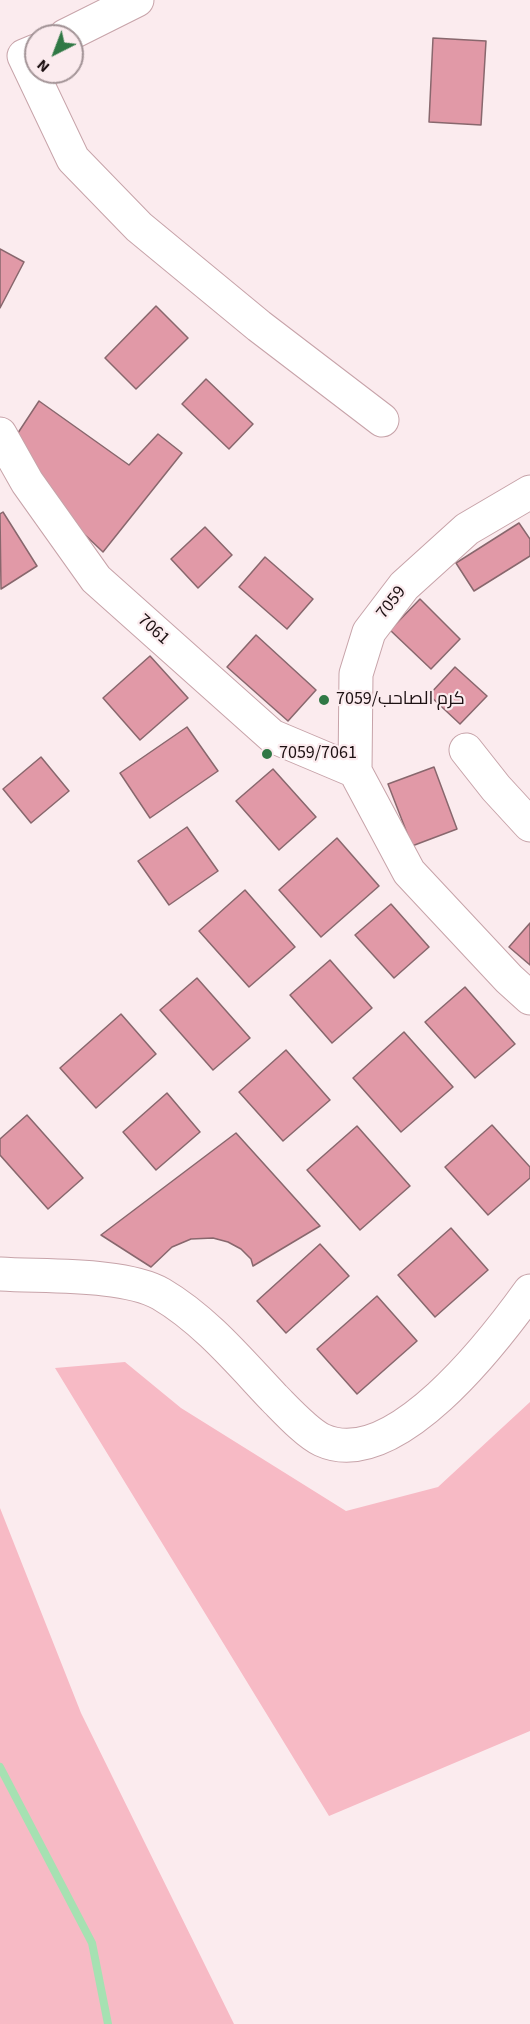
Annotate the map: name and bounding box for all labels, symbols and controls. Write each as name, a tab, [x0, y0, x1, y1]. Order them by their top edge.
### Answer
north arrow	[24, 24, 84, 84]
text: N	[32, 54, 55, 78]
street label: 7059	[372, 582, 412, 624]
street label: 7061	[132, 610, 174, 650]
place label: كرم الصاحب/7059	[336, 689, 465, 711]
marker: كرم الصاحب/7059	[317, 693, 331, 707]
place label: 7059/7061	[279, 743, 357, 765]
marker: 7059/7061	[260, 747, 274, 761]

